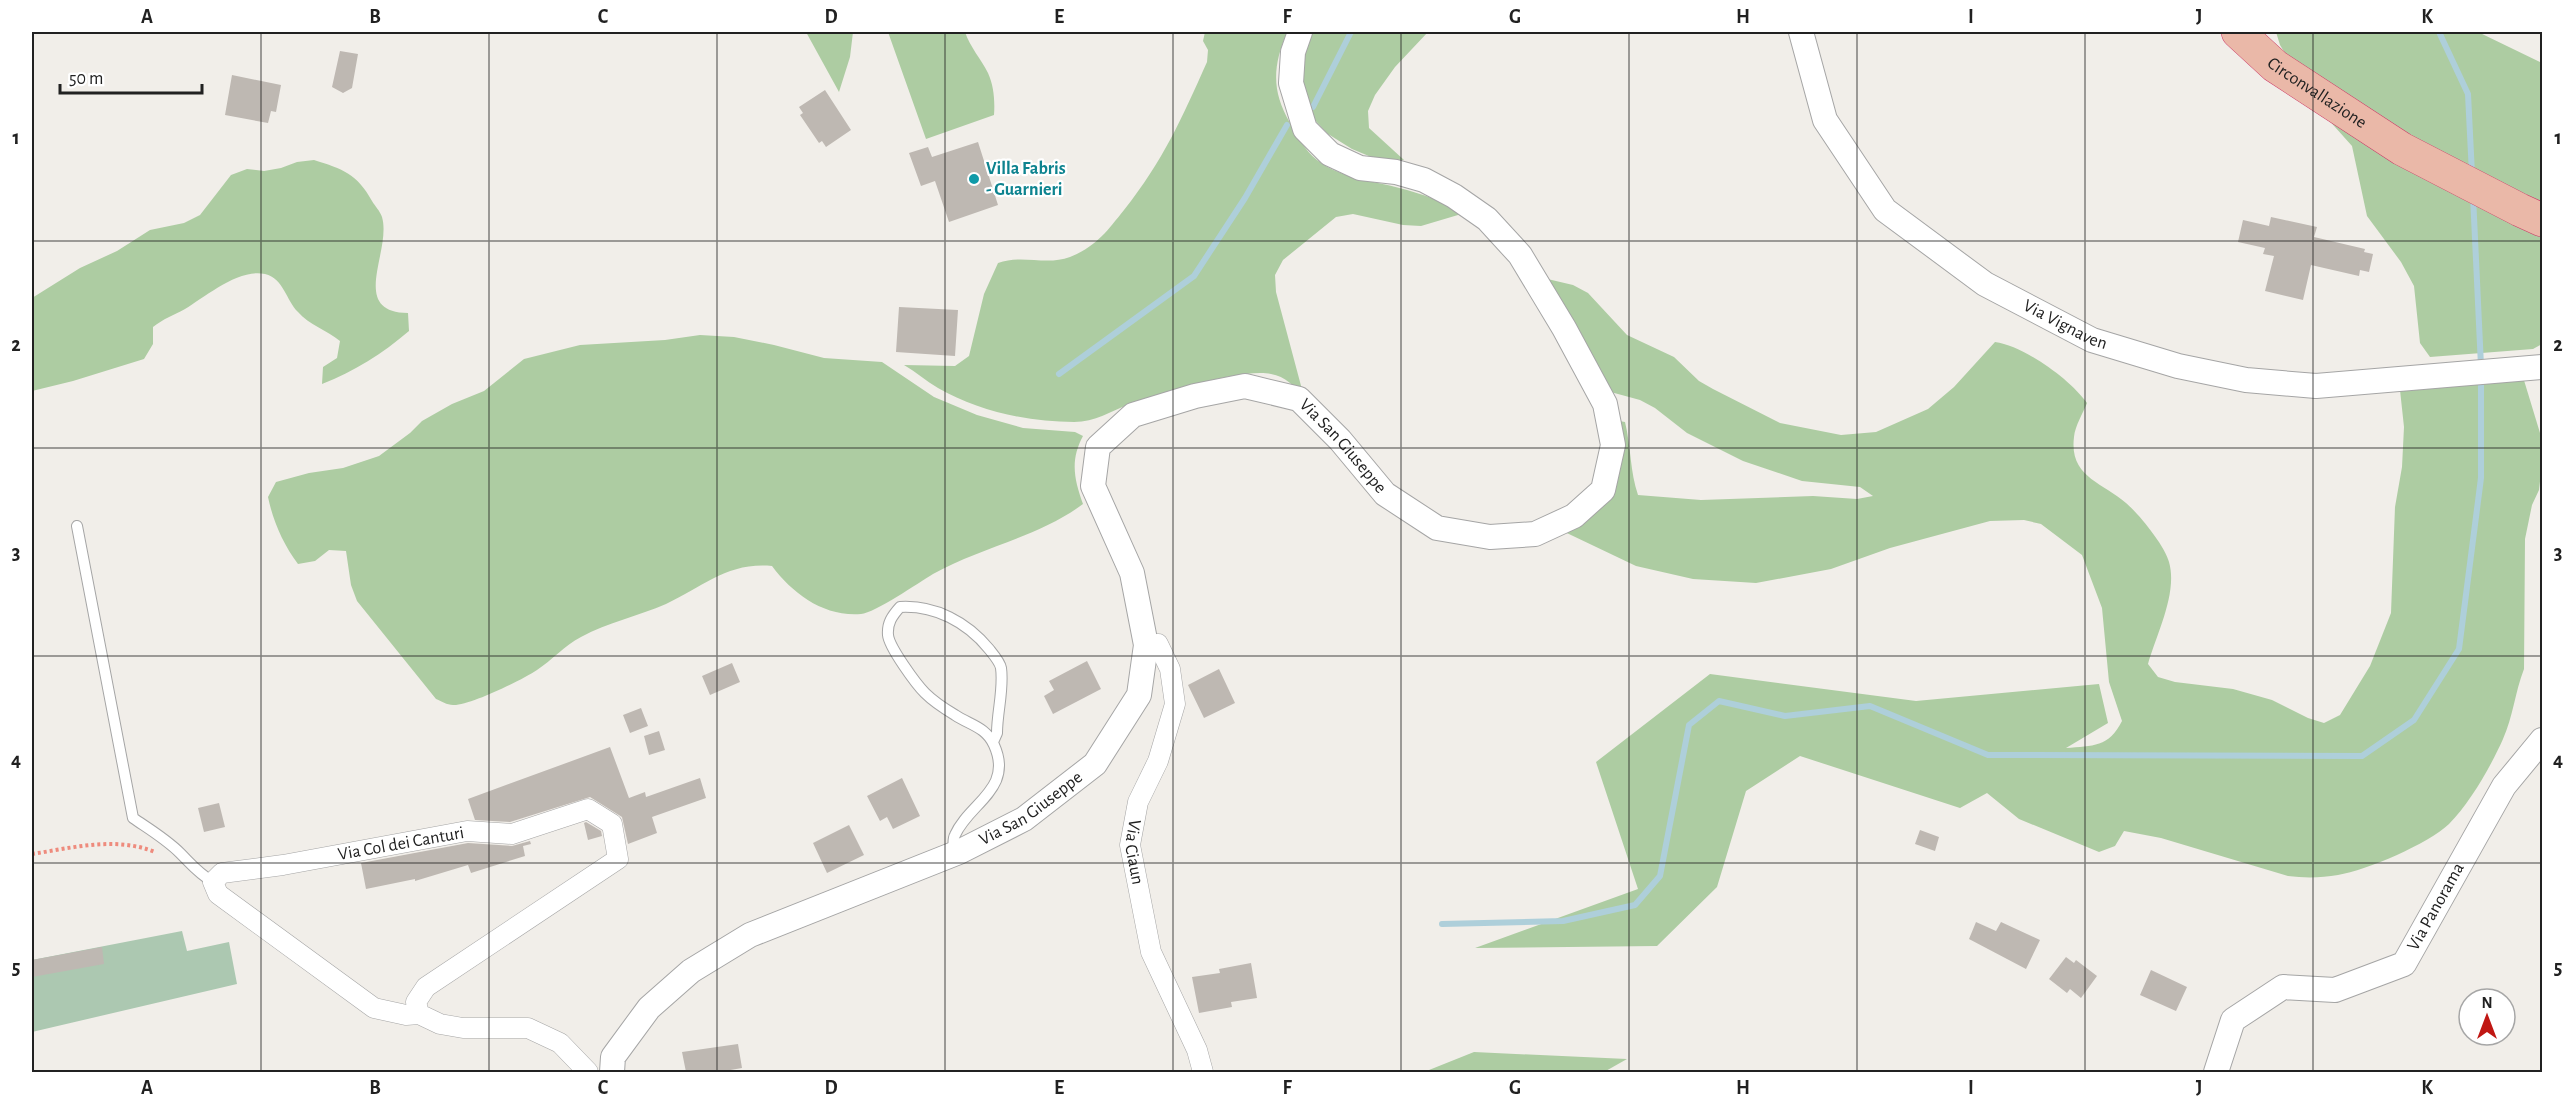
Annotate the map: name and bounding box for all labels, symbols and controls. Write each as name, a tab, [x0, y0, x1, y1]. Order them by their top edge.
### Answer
text: A	[141, 7, 153, 27]
text: B	[369, 7, 381, 27]
text: C	[598, 7, 609, 27]
text: D	[824, 7, 838, 27]
text: E	[1054, 7, 1064, 27]
text: F	[1282, 7, 1292, 27]
text: G	[1509, 7, 1521, 27]
text: H	[1736, 7, 1750, 27]
text: I	[1968, 7, 1974, 27]
text: J	[2196, 7, 2202, 27]
text: K	[2421, 7, 2433, 27]
street label: Circonvallazione	[2263, 54, 2370, 132]
scale bar	[60, 57, 202, 95]
text: 50 m	[69, 70, 103, 88]
text: 1	[12, 128, 20, 148]
text: 1	[2554, 128, 2562, 148]
place label: Villa Fabris - Guarnieri	[986, 160, 1066, 199]
marker: Villa Fabris - Guarnieri	[967, 172, 981, 186]
street label: Via Vignaven	[2020, 297, 2109, 353]
text: 2	[11, 335, 21, 355]
text: 2	[2553, 335, 2563, 355]
street label: Via San Giuseppe	[1296, 396, 1390, 497]
text: 3	[12, 543, 20, 563]
text: 3	[2554, 543, 2562, 563]
text: 4	[11, 750, 21, 770]
text: 4	[2553, 750, 2563, 770]
street label: Via San Giuseppe	[976, 768, 1086, 849]
street label: Via Ciaun	[1121, 818, 1147, 886]
street label: Via Col dei Canturi	[337, 824, 465, 864]
street label: Via Panorama	[2404, 860, 2468, 954]
text: 5	[12, 958, 20, 978]
text: 5	[2554, 958, 2562, 978]
north arrow	[2457, 987, 2517, 1047]
text: N	[2481, 995, 2493, 1011]
text: A	[141, 1078, 153, 1098]
text: B	[369, 1078, 381, 1098]
text: C	[598, 1078, 609, 1098]
text: D	[824, 1078, 838, 1098]
text: E	[1054, 1078, 1064, 1098]
text: F	[1282, 1078, 1292, 1098]
text: G	[1509, 1078, 1521, 1098]
text: H	[1736, 1078, 1750, 1098]
text: I	[1968, 1078, 1974, 1098]
text: J	[2196, 1078, 2202, 1098]
text: K	[2421, 1078, 2433, 1098]

